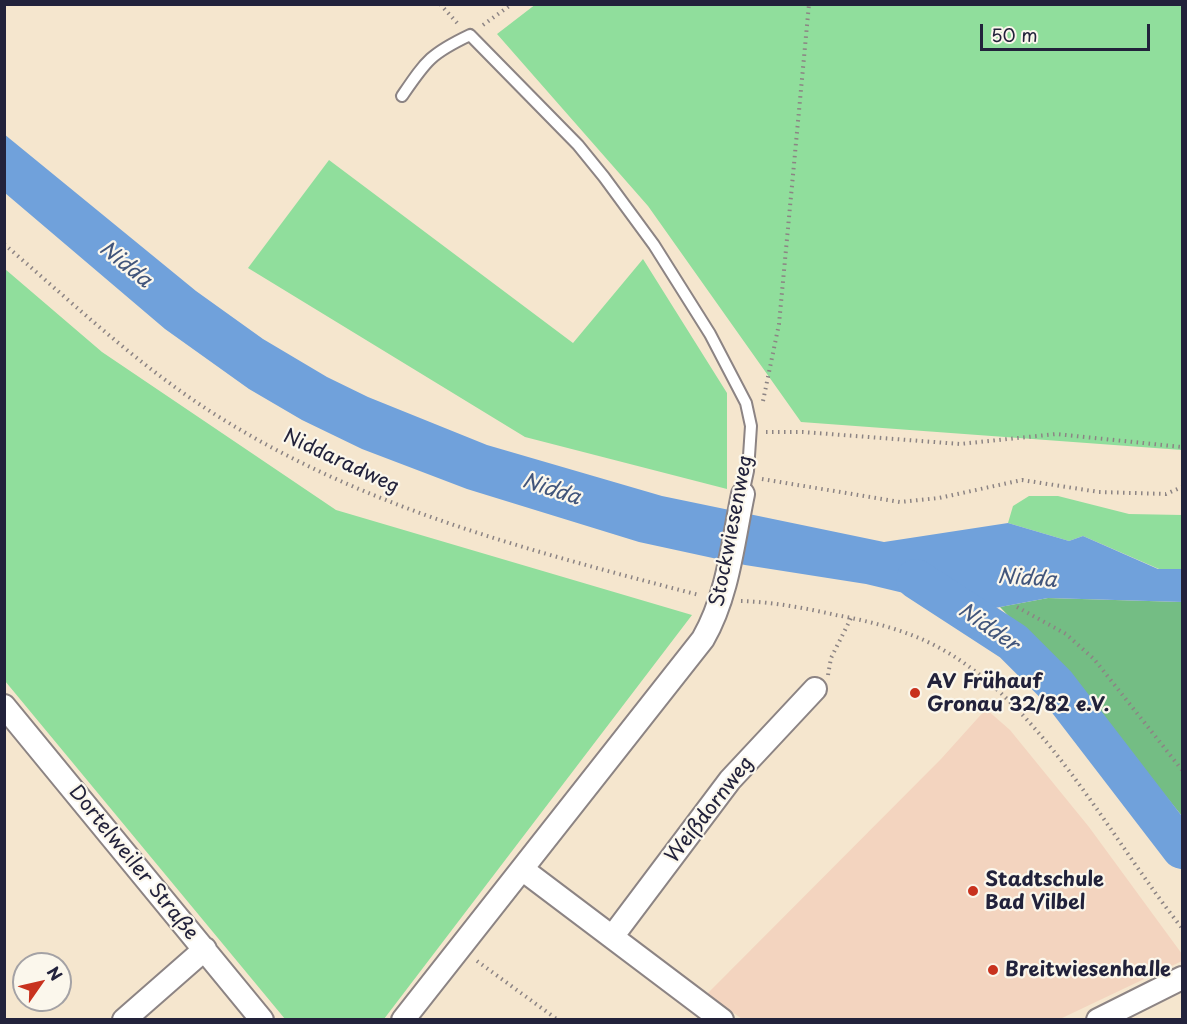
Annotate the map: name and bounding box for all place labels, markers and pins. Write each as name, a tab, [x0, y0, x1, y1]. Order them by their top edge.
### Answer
place label: AV Frühauf Gronau 32/82 e.V.	[927, 670, 1109, 717]
marker: AV Frühauf Gronau 32/82 e.V.	[908, 686, 922, 700]
place label: Stadtschule Bad Vilbel	[985, 868, 1104, 915]
marker: Stadtschule Bad Vilbel	[966, 884, 980, 898]
place label: Breitwiesenhalle	[1005, 958, 1171, 982]
marker: Breitwiesenhalle	[986, 963, 1000, 977]

